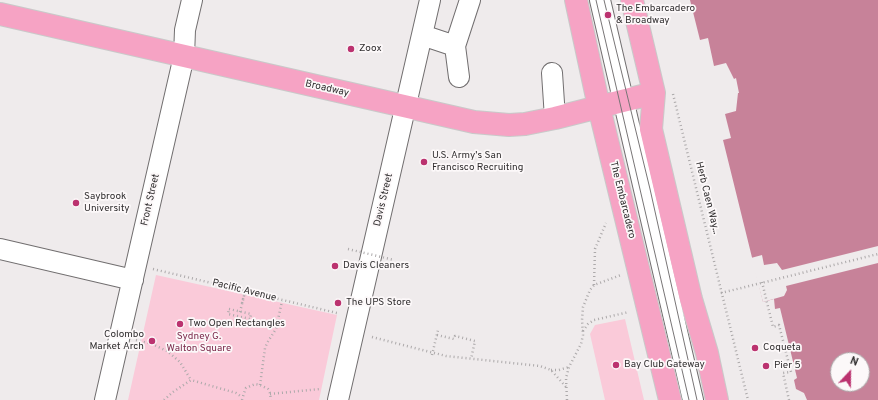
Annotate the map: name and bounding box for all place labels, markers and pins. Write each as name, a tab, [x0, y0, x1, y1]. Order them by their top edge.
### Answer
place label: The Embarcadero & Broadway	[616, 3, 695, 26]
marker: The Embarcadero & Broadway	[603, 10, 613, 20]
place label: Zoox	[359, 43, 382, 55]
marker: Zoox	[346, 44, 356, 54]
place label: U.S. Army's San Francisco Recruiting	[432, 150, 523, 174]
marker: U.S. Army's San Francisco Recruiting	[419, 157, 429, 167]
place label: Saybrook University	[84, 191, 130, 214]
marker: Saybrook University	[71, 198, 81, 208]
place label: Davis Cleaners	[343, 260, 409, 272]
marker: Davis Cleaners	[330, 261, 340, 271]
place label: The UPS Store	[346, 297, 411, 309]
marker: The UPS Store	[333, 298, 343, 308]
place label: Two Open Rectangles	[188, 318, 285, 330]
marker: Two Open Rectangles	[175, 319, 185, 329]
place label: Colombo Market Arch	[90, 329, 144, 352]
marker: Colombo Market Arch	[147, 336, 157, 346]
place label: Coqueta	[763, 342, 801, 354]
marker: Coqueta	[750, 343, 760, 353]
place label: Bay Club Gateway	[624, 359, 705, 371]
marker: Bay Club Gateway	[611, 360, 621, 370]
place label: Pier 5	[774, 360, 801, 372]
marker: Pier 5	[761, 361, 771, 371]

